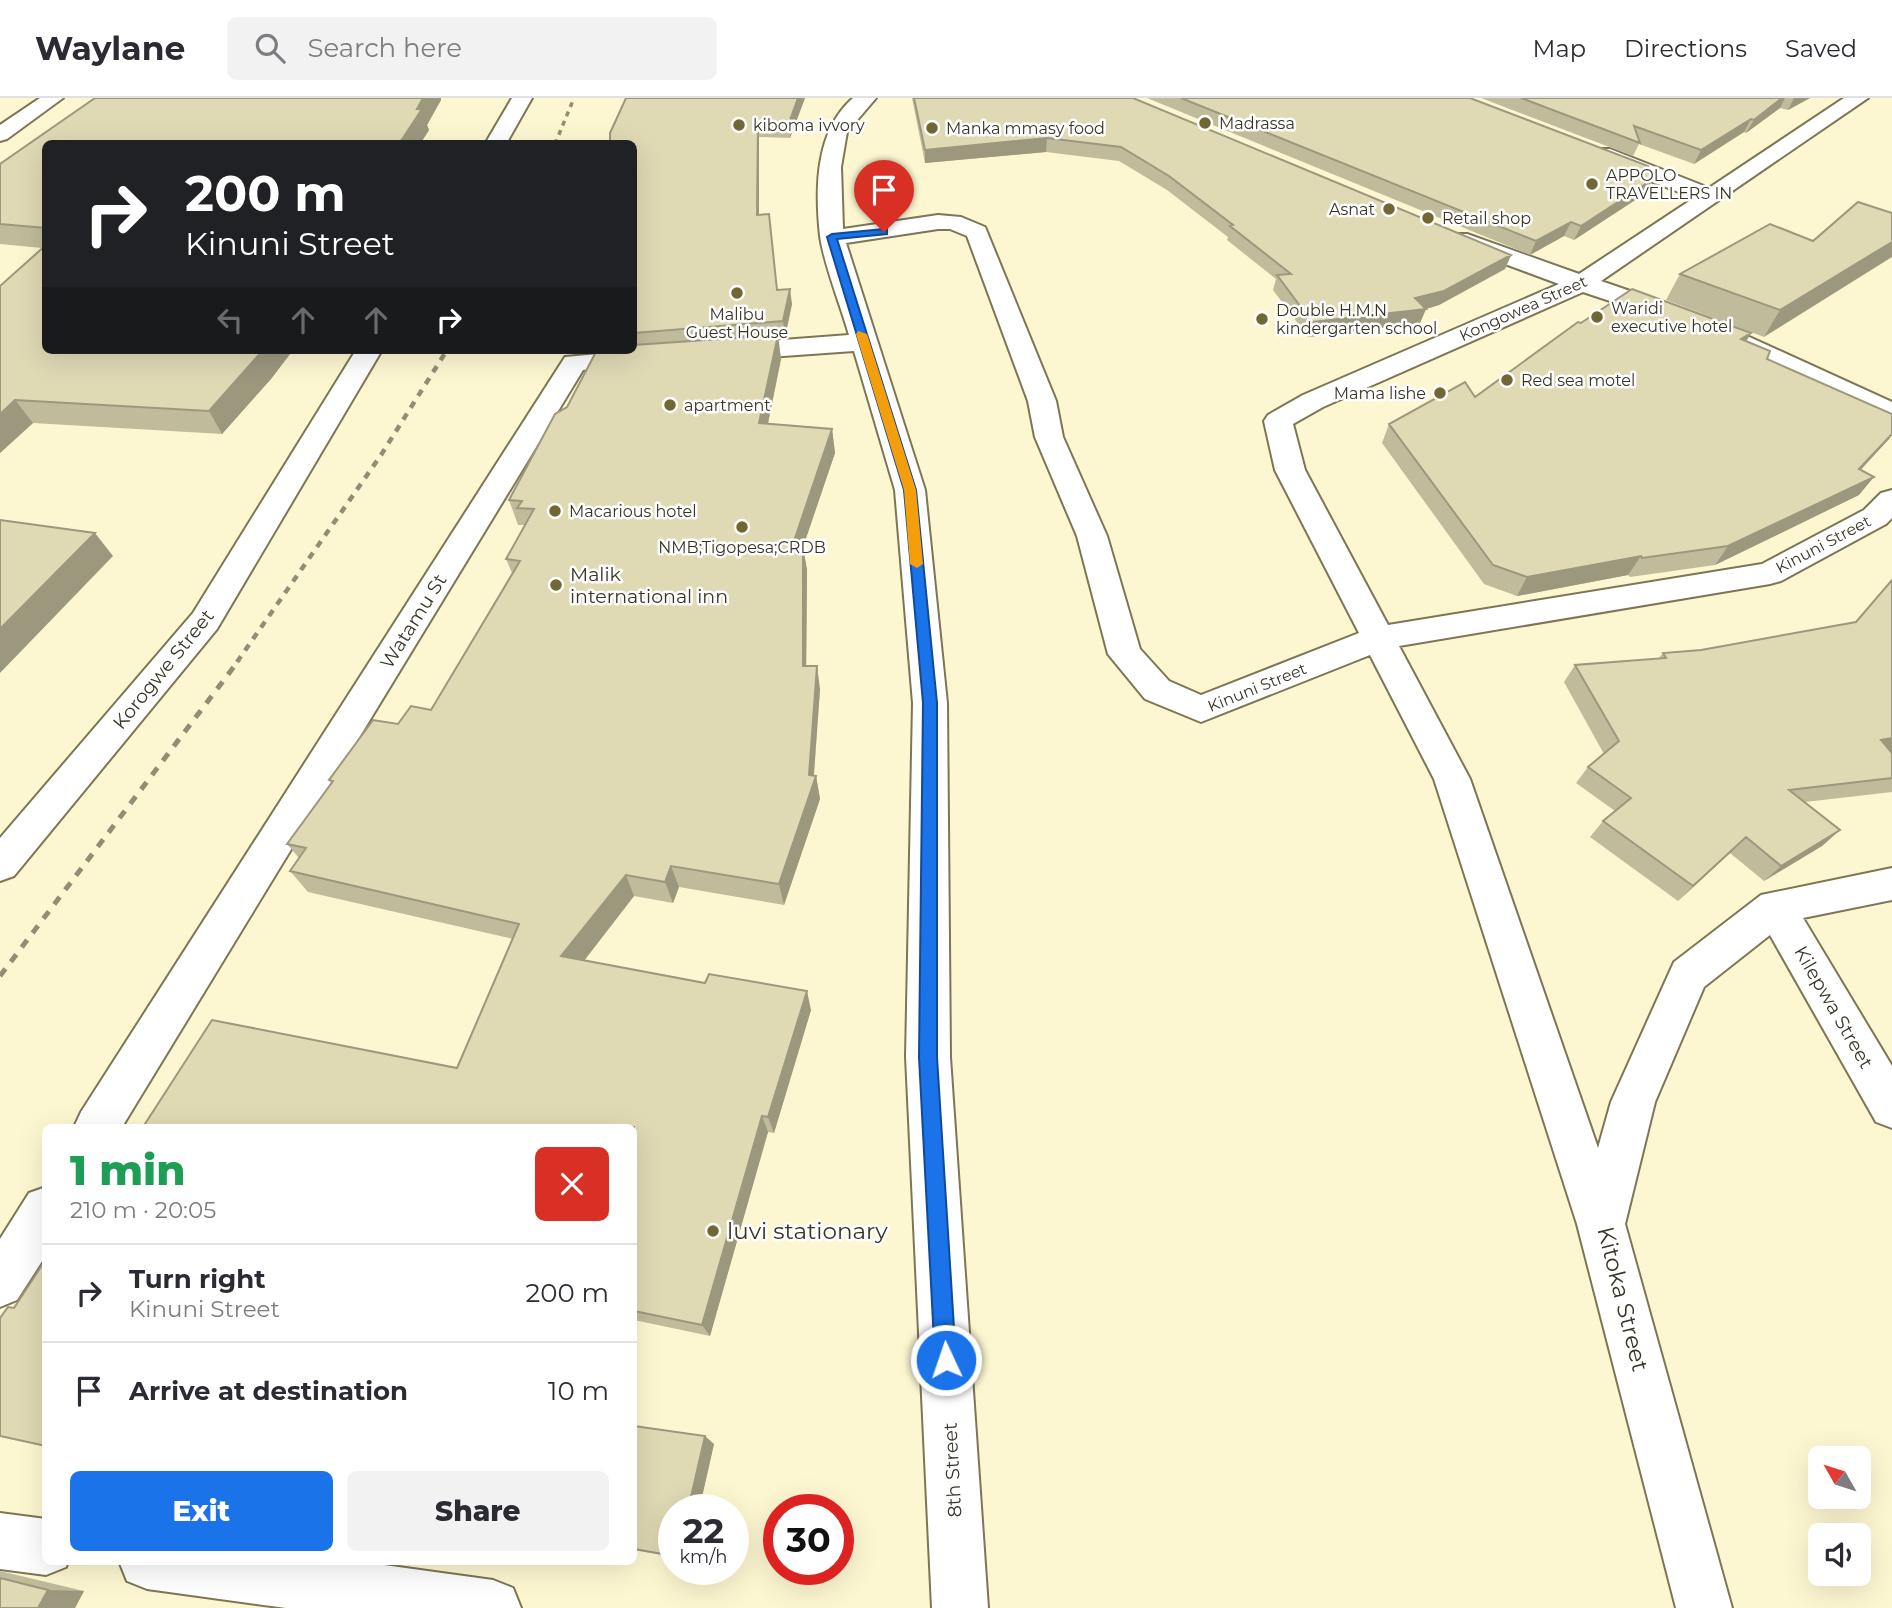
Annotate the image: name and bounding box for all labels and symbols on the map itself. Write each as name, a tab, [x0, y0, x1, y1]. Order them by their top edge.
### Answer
place label: Madrassa	[1219, 114, 1295, 133]
marker: Madrassa	[1197, 115, 1213, 131]
place label: kiboma ivvory	[753, 116, 865, 135]
marker: kiboma ivvory	[731, 117, 747, 133]
place label: Manka mmasy food	[946, 119, 1105, 138]
marker: Manka mmasy food	[924, 120, 940, 136]
pin	[854, 160, 914, 232]
place label: APPOLO TRAVELLERS IN	[1606, 166, 1732, 203]
marker: APPOLO TRAVELLERS IN	[1584, 176, 1600, 192]
place label: Asnat	[1329, 200, 1376, 219]
marker: Asnat	[1381, 201, 1397, 217]
place label: Retail shop	[1442, 209, 1531, 228]
marker: Retail shop	[1420, 210, 1436, 226]
street label: Kongowea Street	[1456, 272, 1590, 345]
marker: Malibu Guest House	[729, 285, 745, 301]
place label: Waridi executive hotel	[1611, 299, 1732, 336]
place label: Double H.M.N kindergarten school	[1276, 301, 1437, 338]
place label: Malibu Guest House	[686, 305, 788, 342]
marker: Waridi executive hotel	[1589, 309, 1605, 325]
marker: Double H.M.N kindergarten school	[1254, 311, 1270, 327]
place label: Red sea motel	[1521, 371, 1635, 390]
marker: Red sea motel	[1499, 372, 1515, 388]
place label: Mama lishe	[1334, 384, 1426, 403]
marker: Mama lishe	[1432, 385, 1448, 401]
place label: apartment	[684, 396, 771, 415]
marker: apartment	[662, 397, 678, 413]
place label: Macarious hotel	[569, 502, 697, 521]
marker: Macarious hotel	[547, 503, 563, 519]
street label: Kinuni Street	[1772, 511, 1874, 577]
marker: NMB;Tigopesa;CRDB	[734, 519, 750, 535]
place label: NMB;Tigopesa;CRDB	[658, 538, 826, 557]
place label: Malik international inn	[570, 563, 728, 608]
street label: Watamu St	[375, 570, 452, 673]
marker: Malik international inn	[548, 577, 564, 593]
street label: Korogwe Street	[108, 605, 219, 734]
street label: Kinuni Street	[1205, 659, 1310, 716]
street label: Kilepwa Street	[1789, 942, 1878, 1073]
place label: luvi stationary	[727, 1217, 888, 1245]
marker: luvi stationary	[705, 1223, 721, 1239]
street label: Kitoka Street	[1591, 1224, 1655, 1374]
position arrow	[909, 1323, 983, 1397]
street label: 8th Street	[939, 1422, 966, 1518]
north arrow	[1808, 1446, 1871, 1508]
speed limit sign: 30	[763, 1494, 854, 1585]

